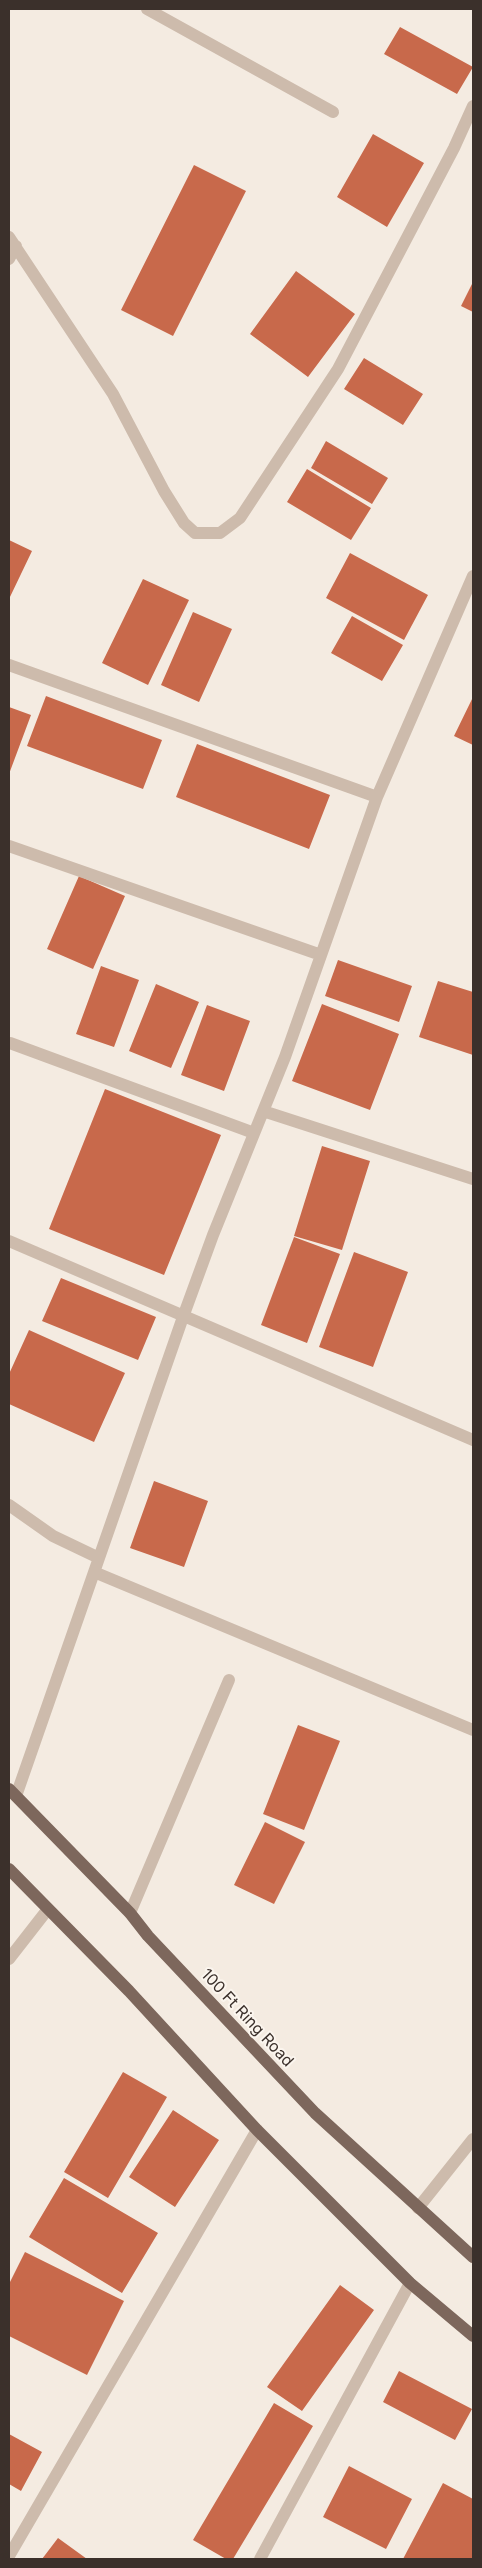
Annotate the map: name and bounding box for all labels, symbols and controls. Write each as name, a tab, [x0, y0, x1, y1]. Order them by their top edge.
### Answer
street label: 100 Ft Ring Road	[197, 1965, 297, 2071]

